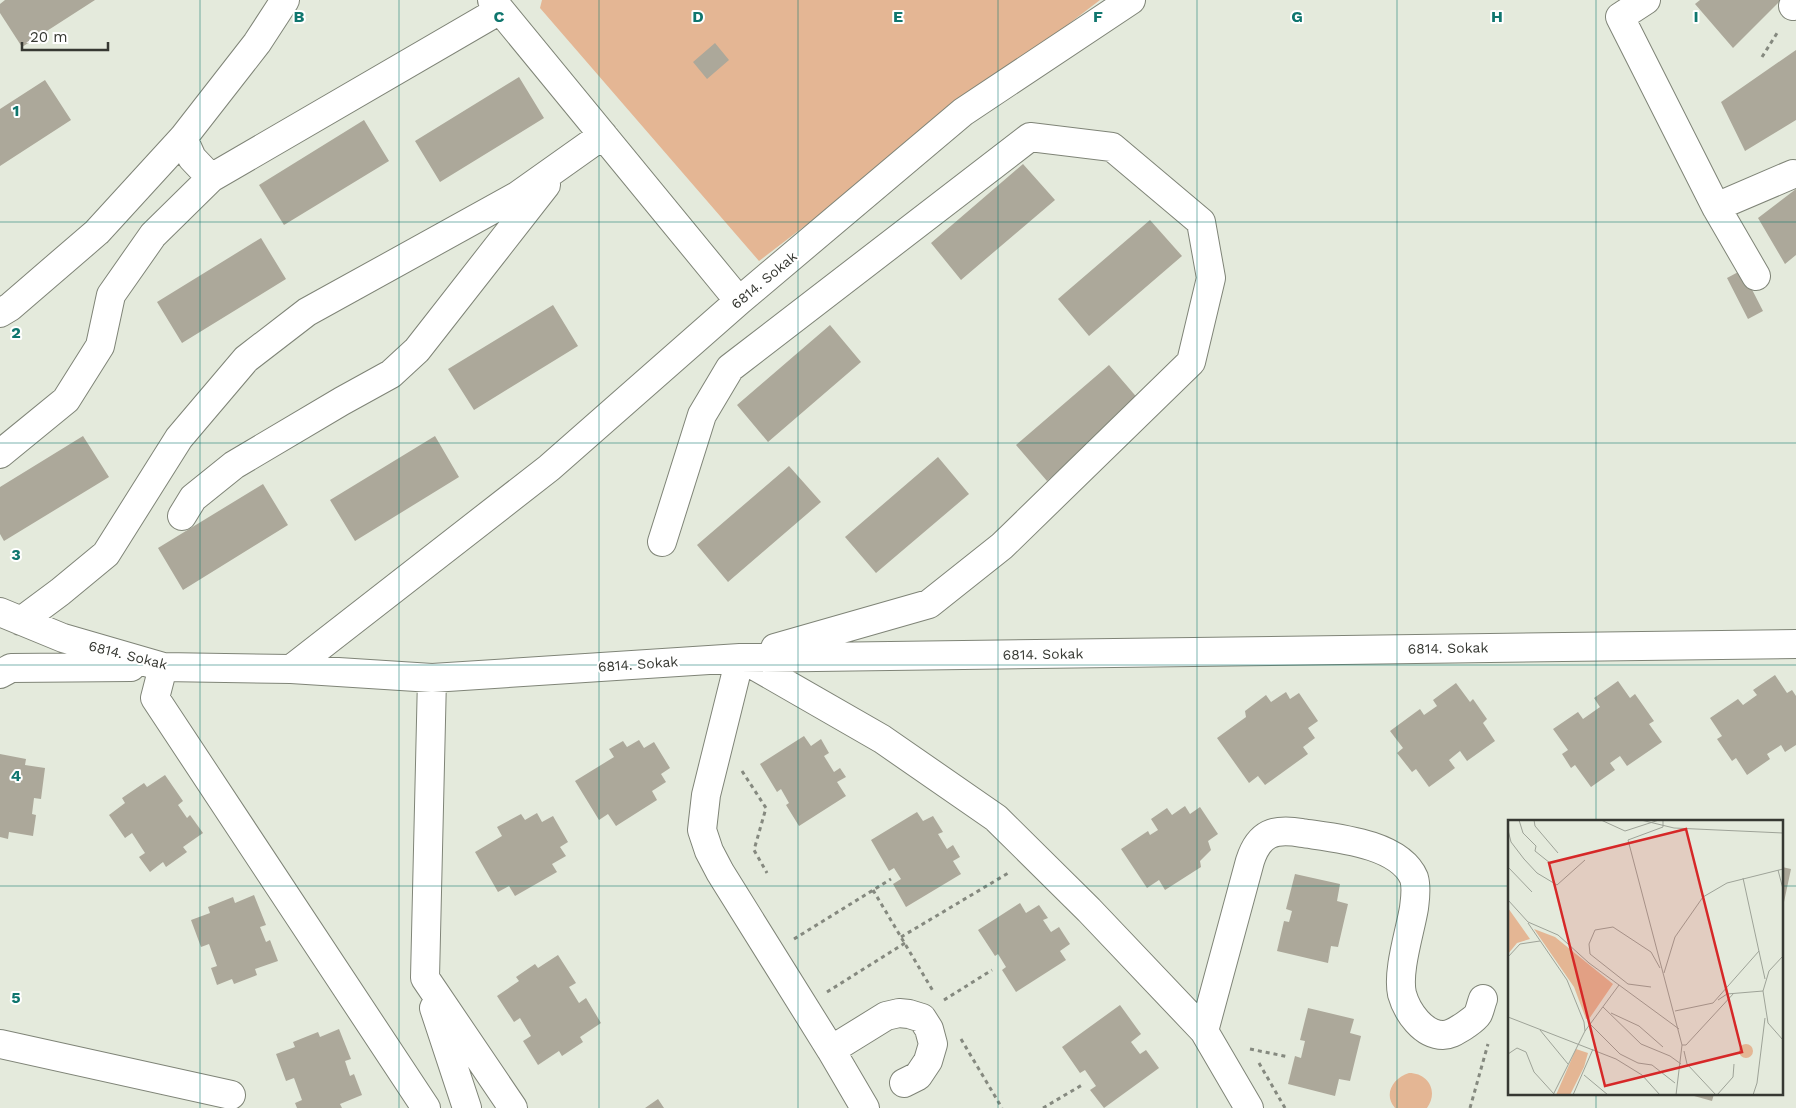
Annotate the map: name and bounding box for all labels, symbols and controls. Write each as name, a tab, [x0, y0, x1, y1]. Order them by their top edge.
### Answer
text: B	[294, 7, 305, 26]
text: C	[494, 7, 505, 26]
text: D	[692, 7, 704, 26]
text: E	[893, 7, 903, 26]
text: F	[1093, 7, 1103, 26]
text: G	[1291, 7, 1303, 26]
text: H	[1491, 7, 1503, 26]
text: I	[1693, 7, 1699, 26]
scale bar	[22, 20, 109, 52]
text: 20 m	[30, 28, 68, 46]
text: 1	[13, 101, 19, 120]
street label: 6814. Sokak	[728, 248, 800, 312]
text: 2	[11, 323, 21, 342]
text: 3	[11, 545, 21, 564]
street label: 6814. Sokak	[87, 637, 169, 673]
street label: 6814. Sokak	[1408, 639, 1488, 657]
street label: 6814. Sokak	[1003, 645, 1083, 663]
street label: 6814. Sokak	[597, 653, 679, 675]
text: 4	[11, 766, 21, 785]
inset map	[1508, 820, 1784, 1096]
text: 5	[11, 988, 21, 1007]

